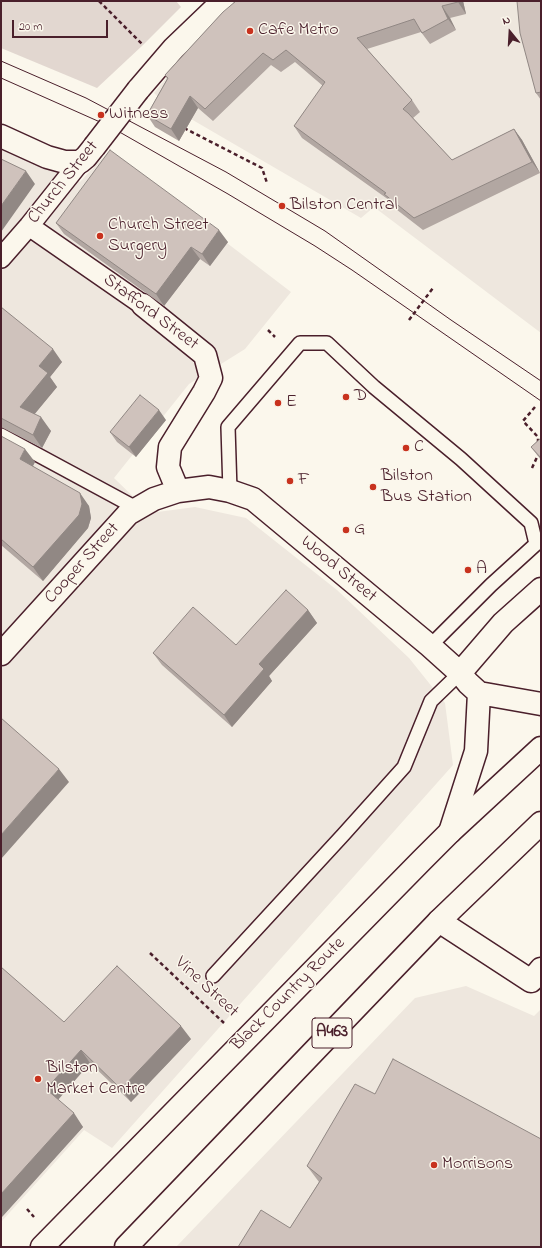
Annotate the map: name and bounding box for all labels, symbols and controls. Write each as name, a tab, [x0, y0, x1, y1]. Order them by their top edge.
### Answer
scale bar	[14, 12, 110, 38]
north arrow	[490, 12, 530, 52]
text: N	[500, 12, 512, 29]
text: 20 m	[19, 18, 42, 36]
place label: Cafe Metro	[258, 20, 338, 42]
marker: Cafe Metro	[245, 26, 255, 36]
place label: Witness	[109, 104, 168, 126]
marker: Witness	[96, 110, 106, 120]
street label: Church Street	[24, 137, 104, 229]
place label: Bilston Central	[290, 195, 398, 217]
marker: Bilston Central	[277, 201, 287, 211]
place label: Church Street Surgery	[108, 215, 209, 258]
marker: Church Street Surgery	[95, 231, 105, 241]
street label: Stafford Street	[98, 270, 202, 356]
place label: D	[354, 386, 367, 408]
place label: E	[286, 392, 297, 414]
marker: D	[341, 392, 351, 402]
marker: E	[273, 398, 283, 408]
place label: C	[414, 437, 424, 459]
marker: C	[401, 443, 411, 453]
place label: Bilston Bus Station	[381, 466, 472, 508]
place label: F	[298, 470, 310, 492]
marker: F	[285, 476, 295, 486]
marker: Bilston Bus Station	[368, 482, 378, 492]
street label: Cooper Street	[41, 519, 125, 609]
place label: G	[354, 519, 365, 541]
marker: G	[341, 525, 351, 535]
street label: Wood Street	[296, 532, 380, 608]
place label: A	[476, 559, 487, 581]
marker: A	[463, 565, 473, 575]
street label: Black Country Route	[228, 934, 350, 1056]
street label: Vine Street	[170, 953, 242, 1023]
road number: A463	[312, 1018, 352, 1048]
place label: Bilston Market Centre	[46, 1058, 145, 1100]
marker: Bilston Market Centre	[33, 1074, 43, 1084]
place label: Morrisons	[442, 1154, 513, 1176]
marker: Morrisons	[429, 1160, 439, 1170]

